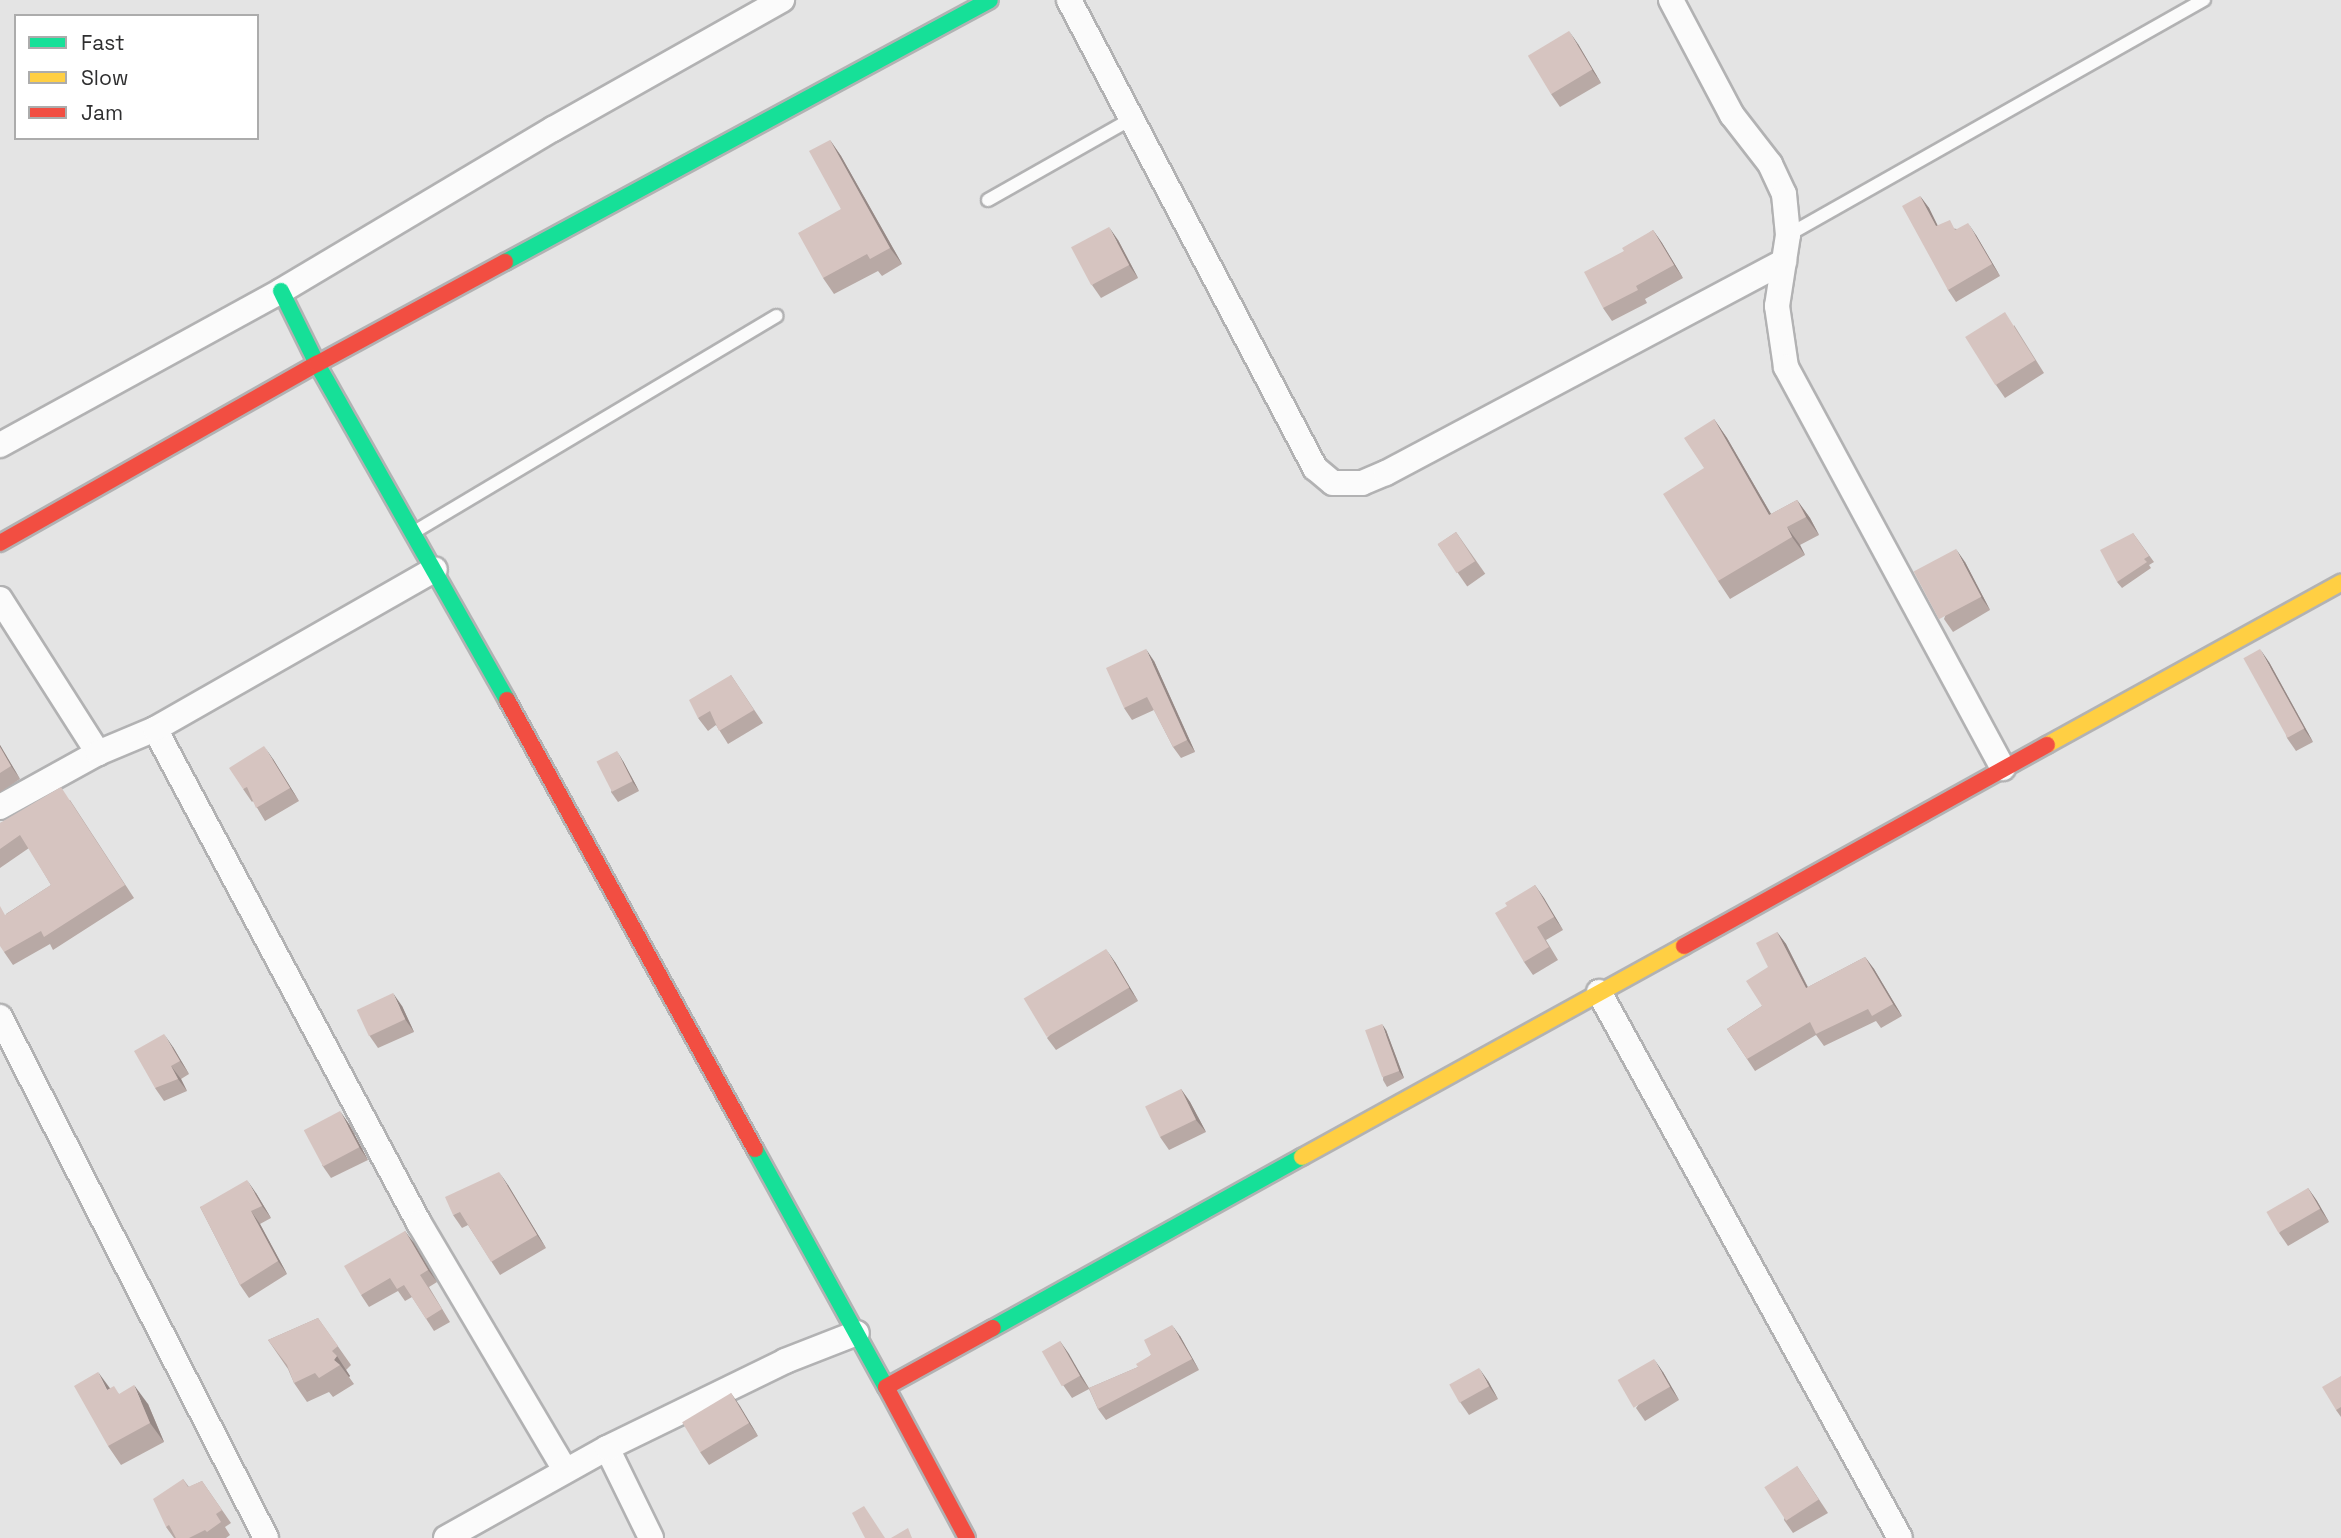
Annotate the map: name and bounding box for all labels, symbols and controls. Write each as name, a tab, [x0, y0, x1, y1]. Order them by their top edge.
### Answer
legend	[14, 14, 259, 140]
text: Fast	[81, 29, 125, 56]
text: Slow	[81, 64, 129, 91]
text: Jam	[81, 99, 123, 126]

